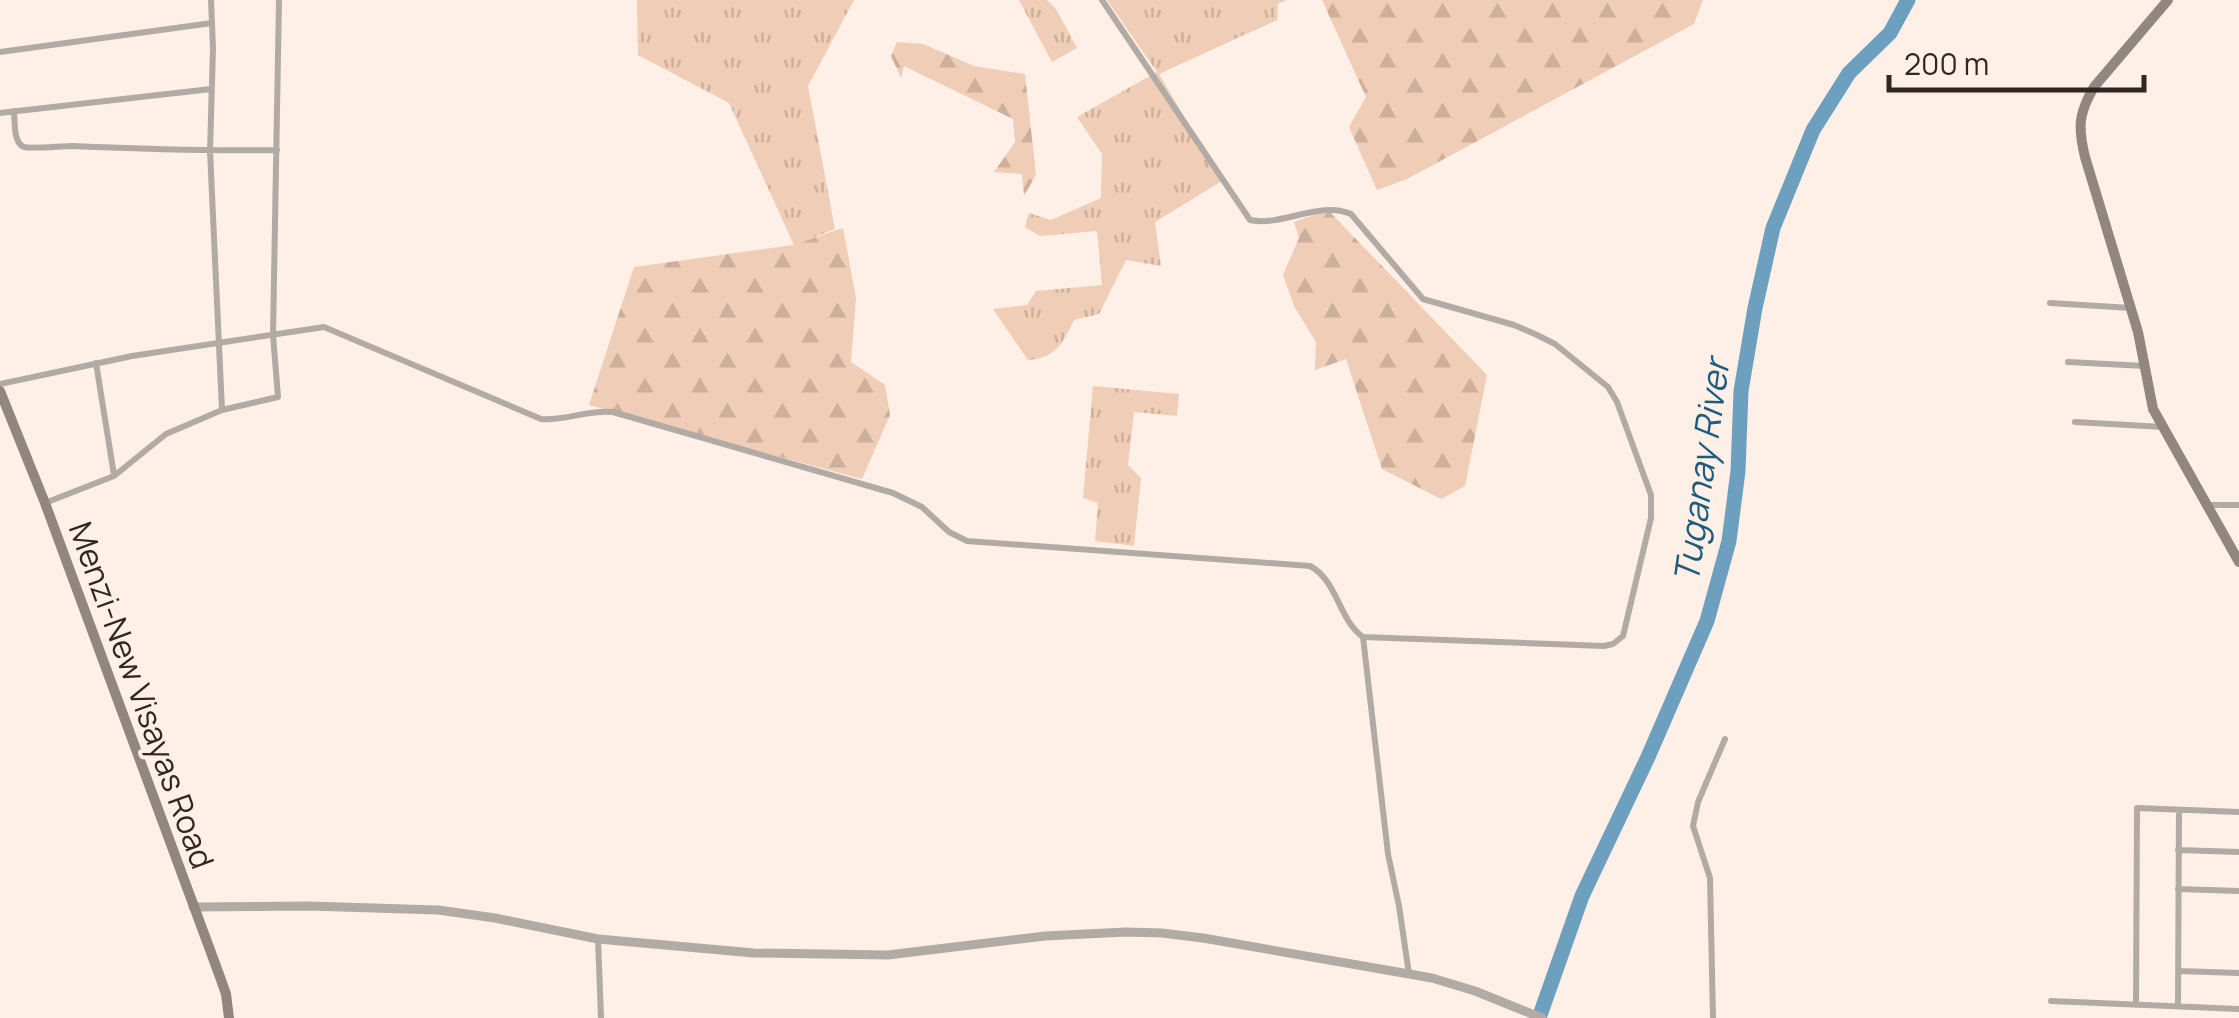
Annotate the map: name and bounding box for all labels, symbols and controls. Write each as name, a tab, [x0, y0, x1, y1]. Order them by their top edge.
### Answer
scale bar	[1889, 30, 2144, 92]
text: 200 m	[1904, 43, 1989, 84]
water label: Tuganay River	[1662, 352, 1741, 586]
street label: Menzi-New Visayas Road	[59, 516, 225, 874]

